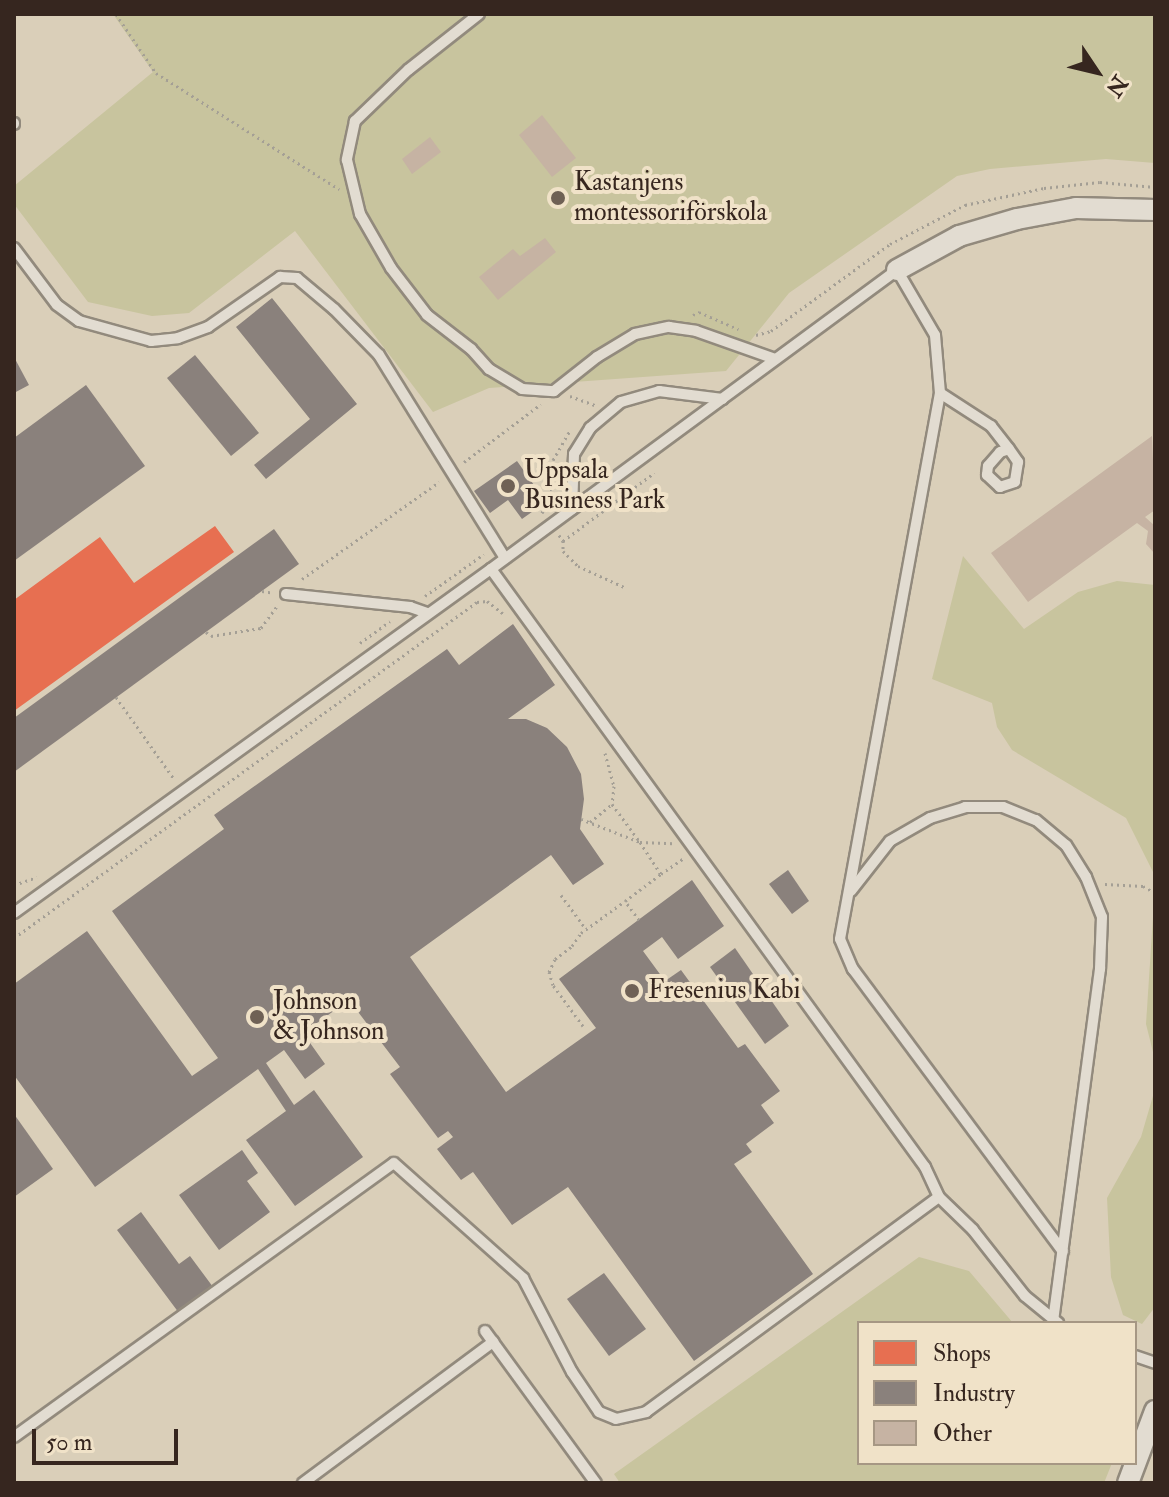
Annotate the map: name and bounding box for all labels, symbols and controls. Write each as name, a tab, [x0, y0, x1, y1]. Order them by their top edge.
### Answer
north arrow	[1057, 32, 1137, 112]
text: N	[1100, 70, 1134, 102]
place label: Kastanjens montessoriförskola	[574, 167, 767, 228]
marker: Kastanjens montessoriförskola	[549, 189, 567, 207]
place label: Uppsala Business Park	[524, 455, 665, 516]
marker: Uppsala Business Park	[499, 477, 517, 495]
place label: Fresenius Kabi	[648, 975, 800, 1007]
marker: Fresenius Kabi	[623, 982, 641, 1000]
place label: Johnson & Johnson	[273, 986, 385, 1048]
marker: Johnson & Johnson	[248, 1008, 266, 1026]
legend	[857, 1321, 1137, 1465]
text: Shops	[933, 1338, 991, 1369]
text: Industry	[933, 1378, 1015, 1409]
scale bar	[36, 1413, 182, 1463]
text: Other	[933, 1418, 992, 1449]
text: 50 m	[46, 1427, 92, 1458]

